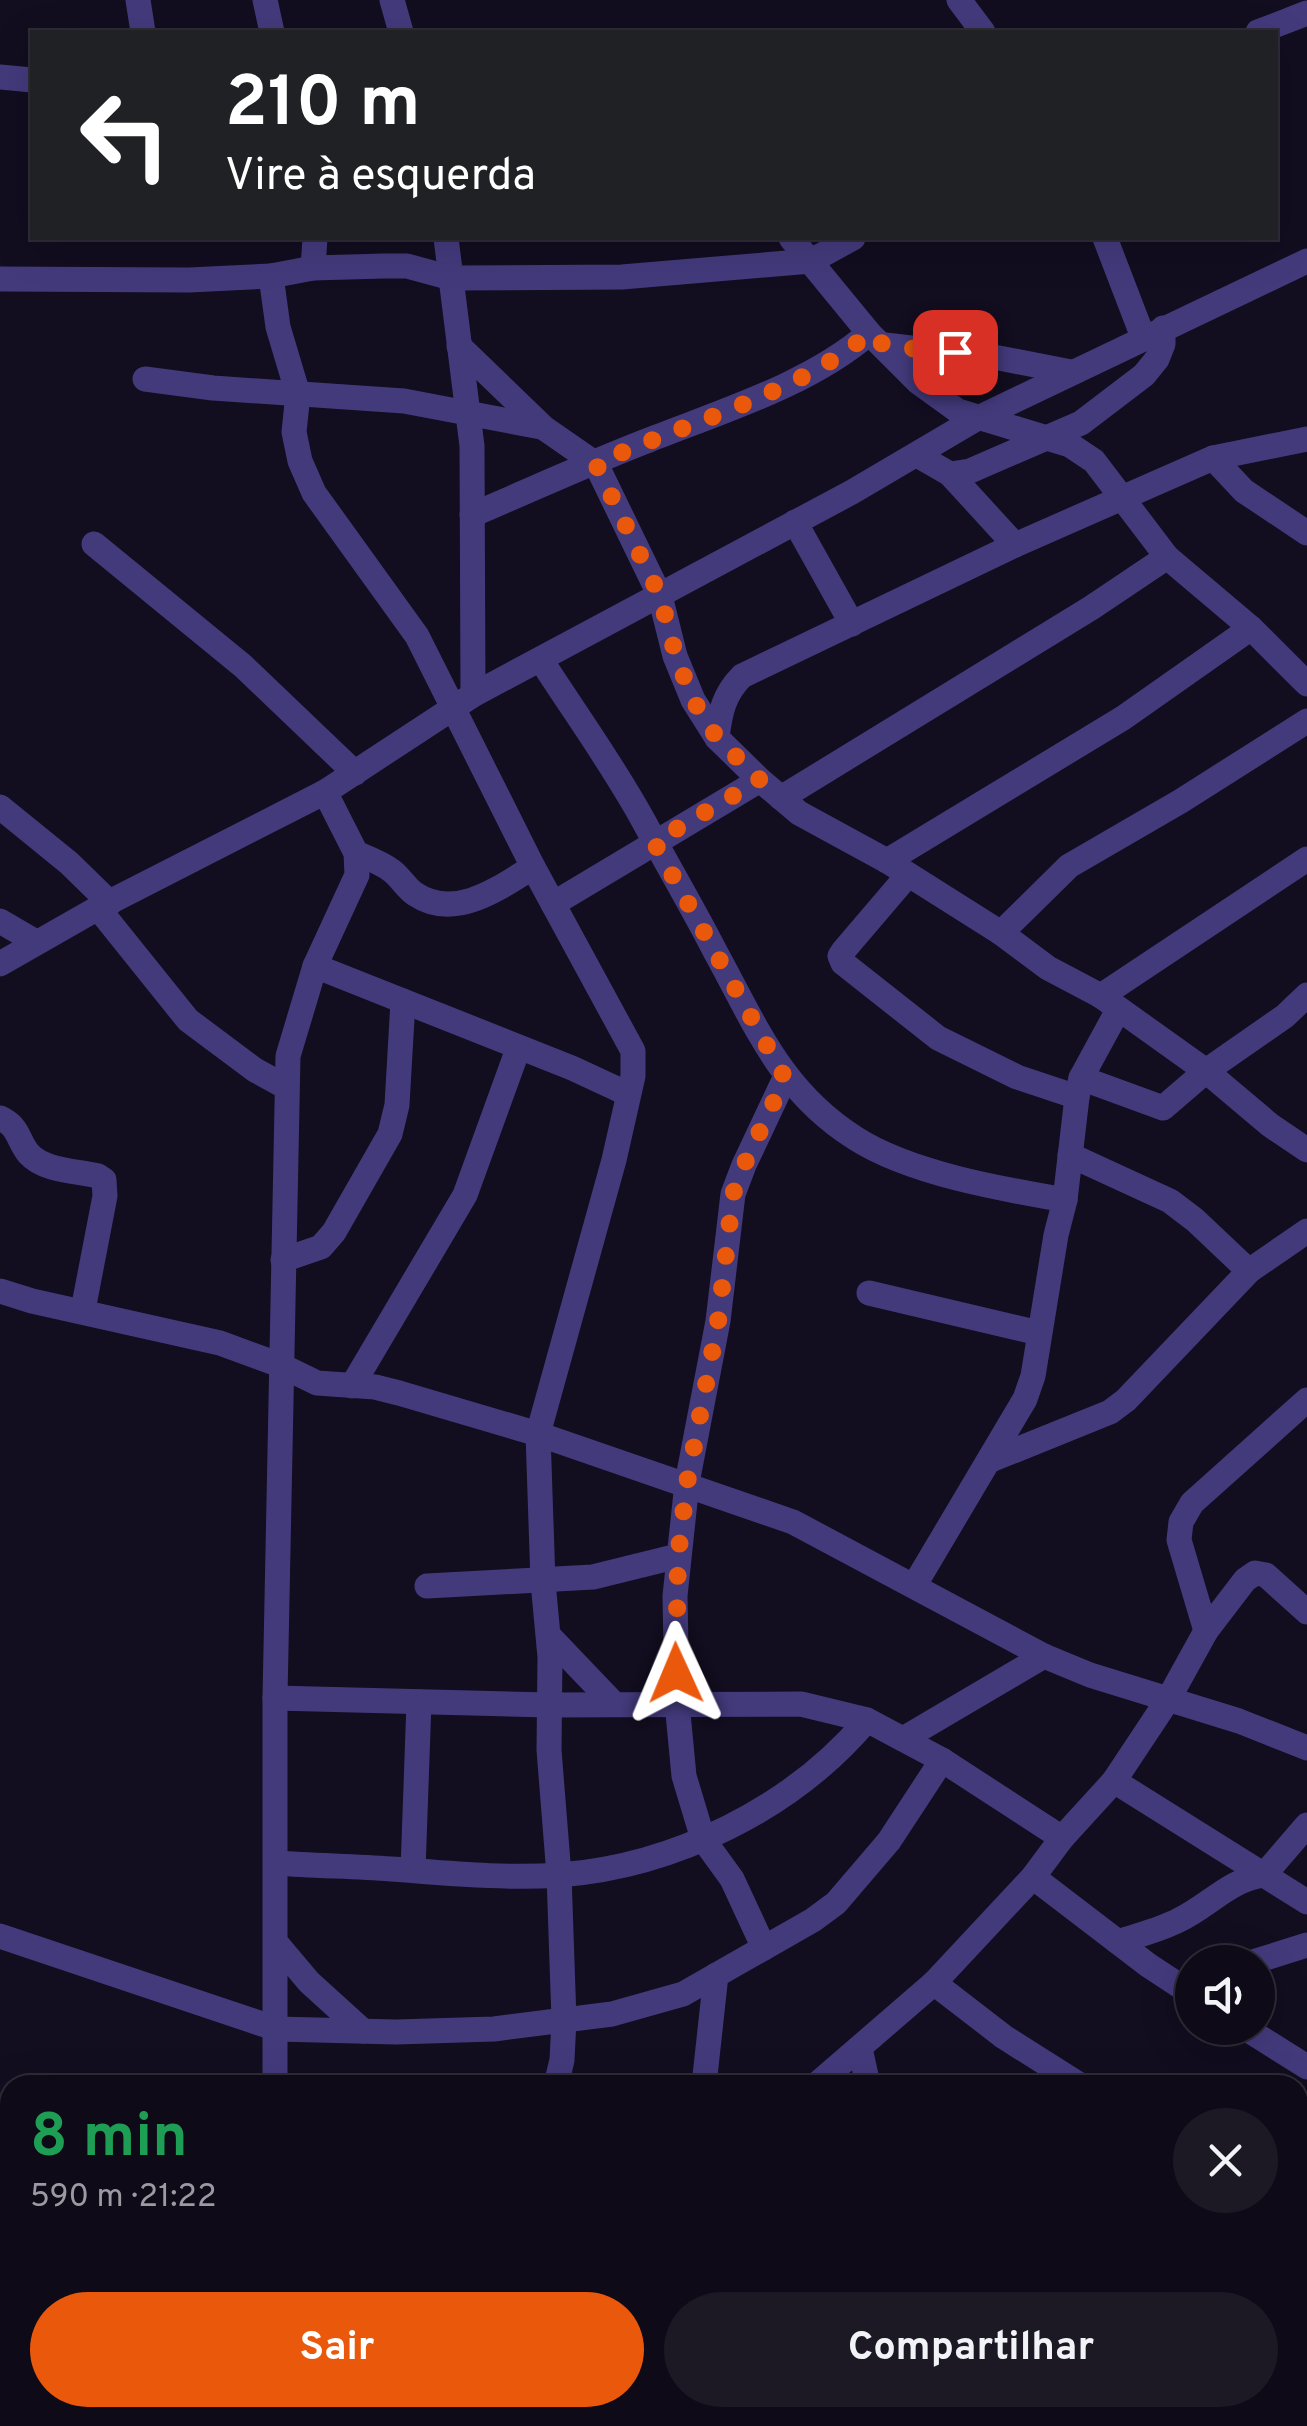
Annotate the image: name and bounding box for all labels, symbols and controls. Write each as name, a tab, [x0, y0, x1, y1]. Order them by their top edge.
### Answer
text: 210 m	[225, 62, 421, 151]
icon: left	[60, 70, 190, 200]
text: Vire à esquerda	[225, 149, 536, 206]
pin	[913, 310, 998, 395]
icon: arrive	[928, 325, 983, 380]
position arrow	[624, 1621, 728, 1725]
map controls	[1175, 1945, 1275, 2045]
button: sound	[1175, 1945, 1275, 2045]
text: 8 min	[30, 2102, 188, 2178]
button: close	[1173, 2108, 1278, 2213]
text: 590 m · 21:22	[30, 2178, 217, 2218]
button: Sair	[30, 2292, 644, 2407]
button: Compartilhar	[664, 2292, 1278, 2407]

